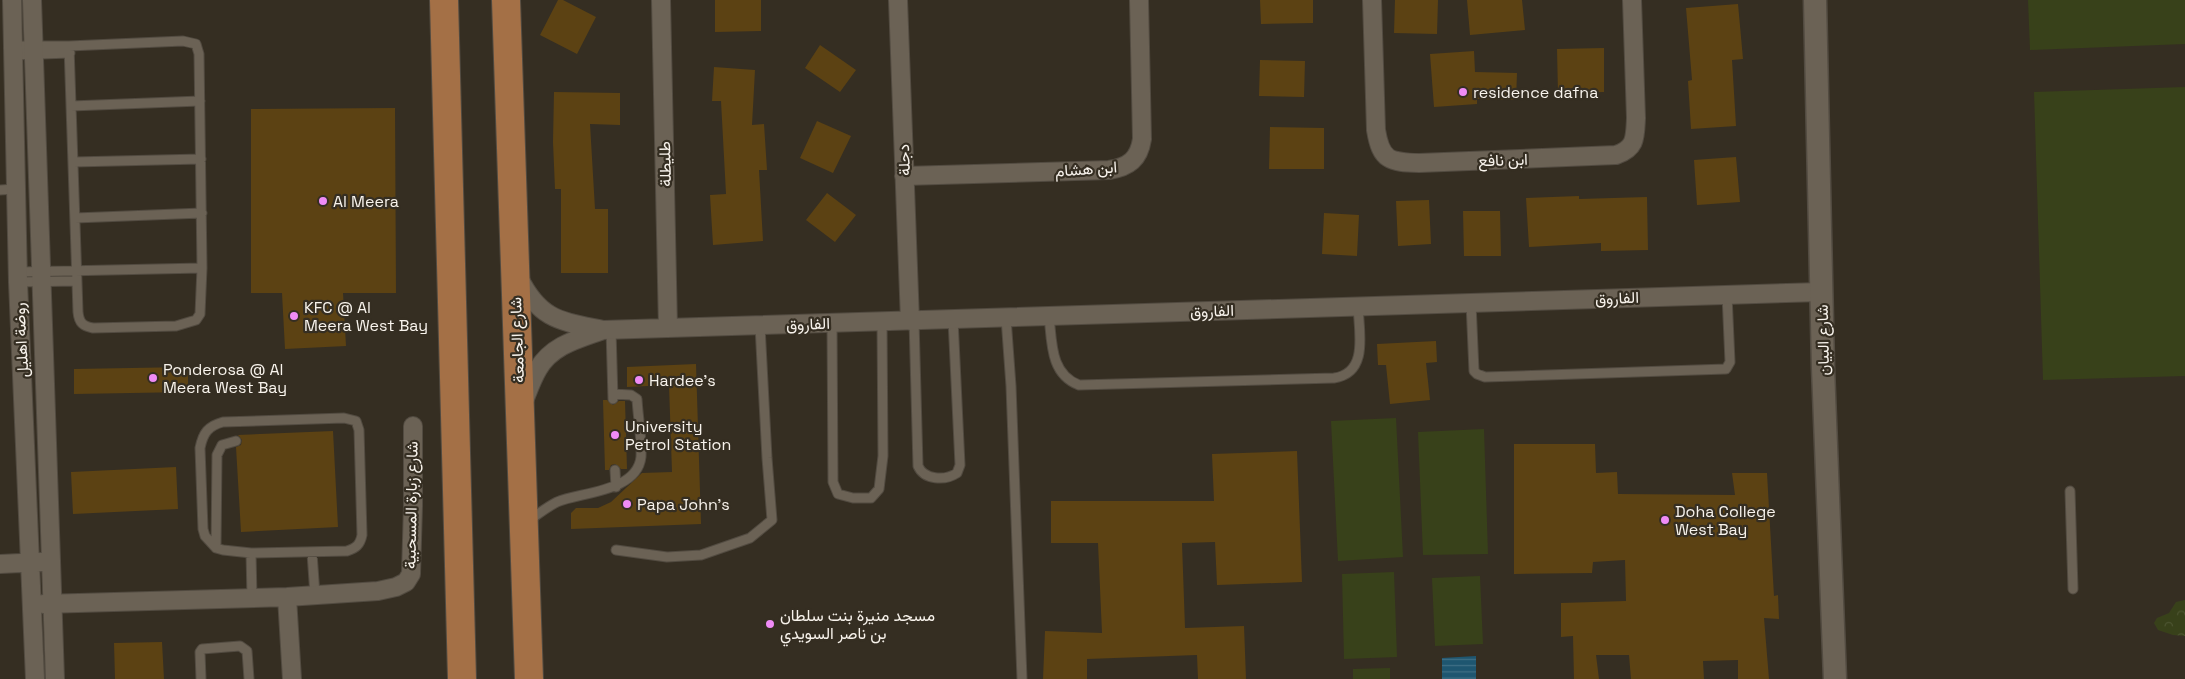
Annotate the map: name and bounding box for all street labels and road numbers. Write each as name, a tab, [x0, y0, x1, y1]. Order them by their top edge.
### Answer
street label: طليطلة	[654, 141, 676, 187]
street label: دجلة	[893, 144, 915, 176]
street label: ابن نافع	[1478, 149, 1528, 172]
street label: ابن هشام	[1054, 156, 1118, 182]
street label: الفاروق	[1595, 287, 1639, 309]
street label: شارع الجامعة	[505, 297, 530, 383]
street label: الفاروق	[1190, 300, 1234, 322]
street label: روضة اهليل	[9, 302, 33, 378]
street label: شارع البيان	[1812, 304, 1835, 376]
street label: الفاروق	[786, 313, 830, 335]
street label: شارع زبارة المسحبية	[399, 441, 424, 569]

